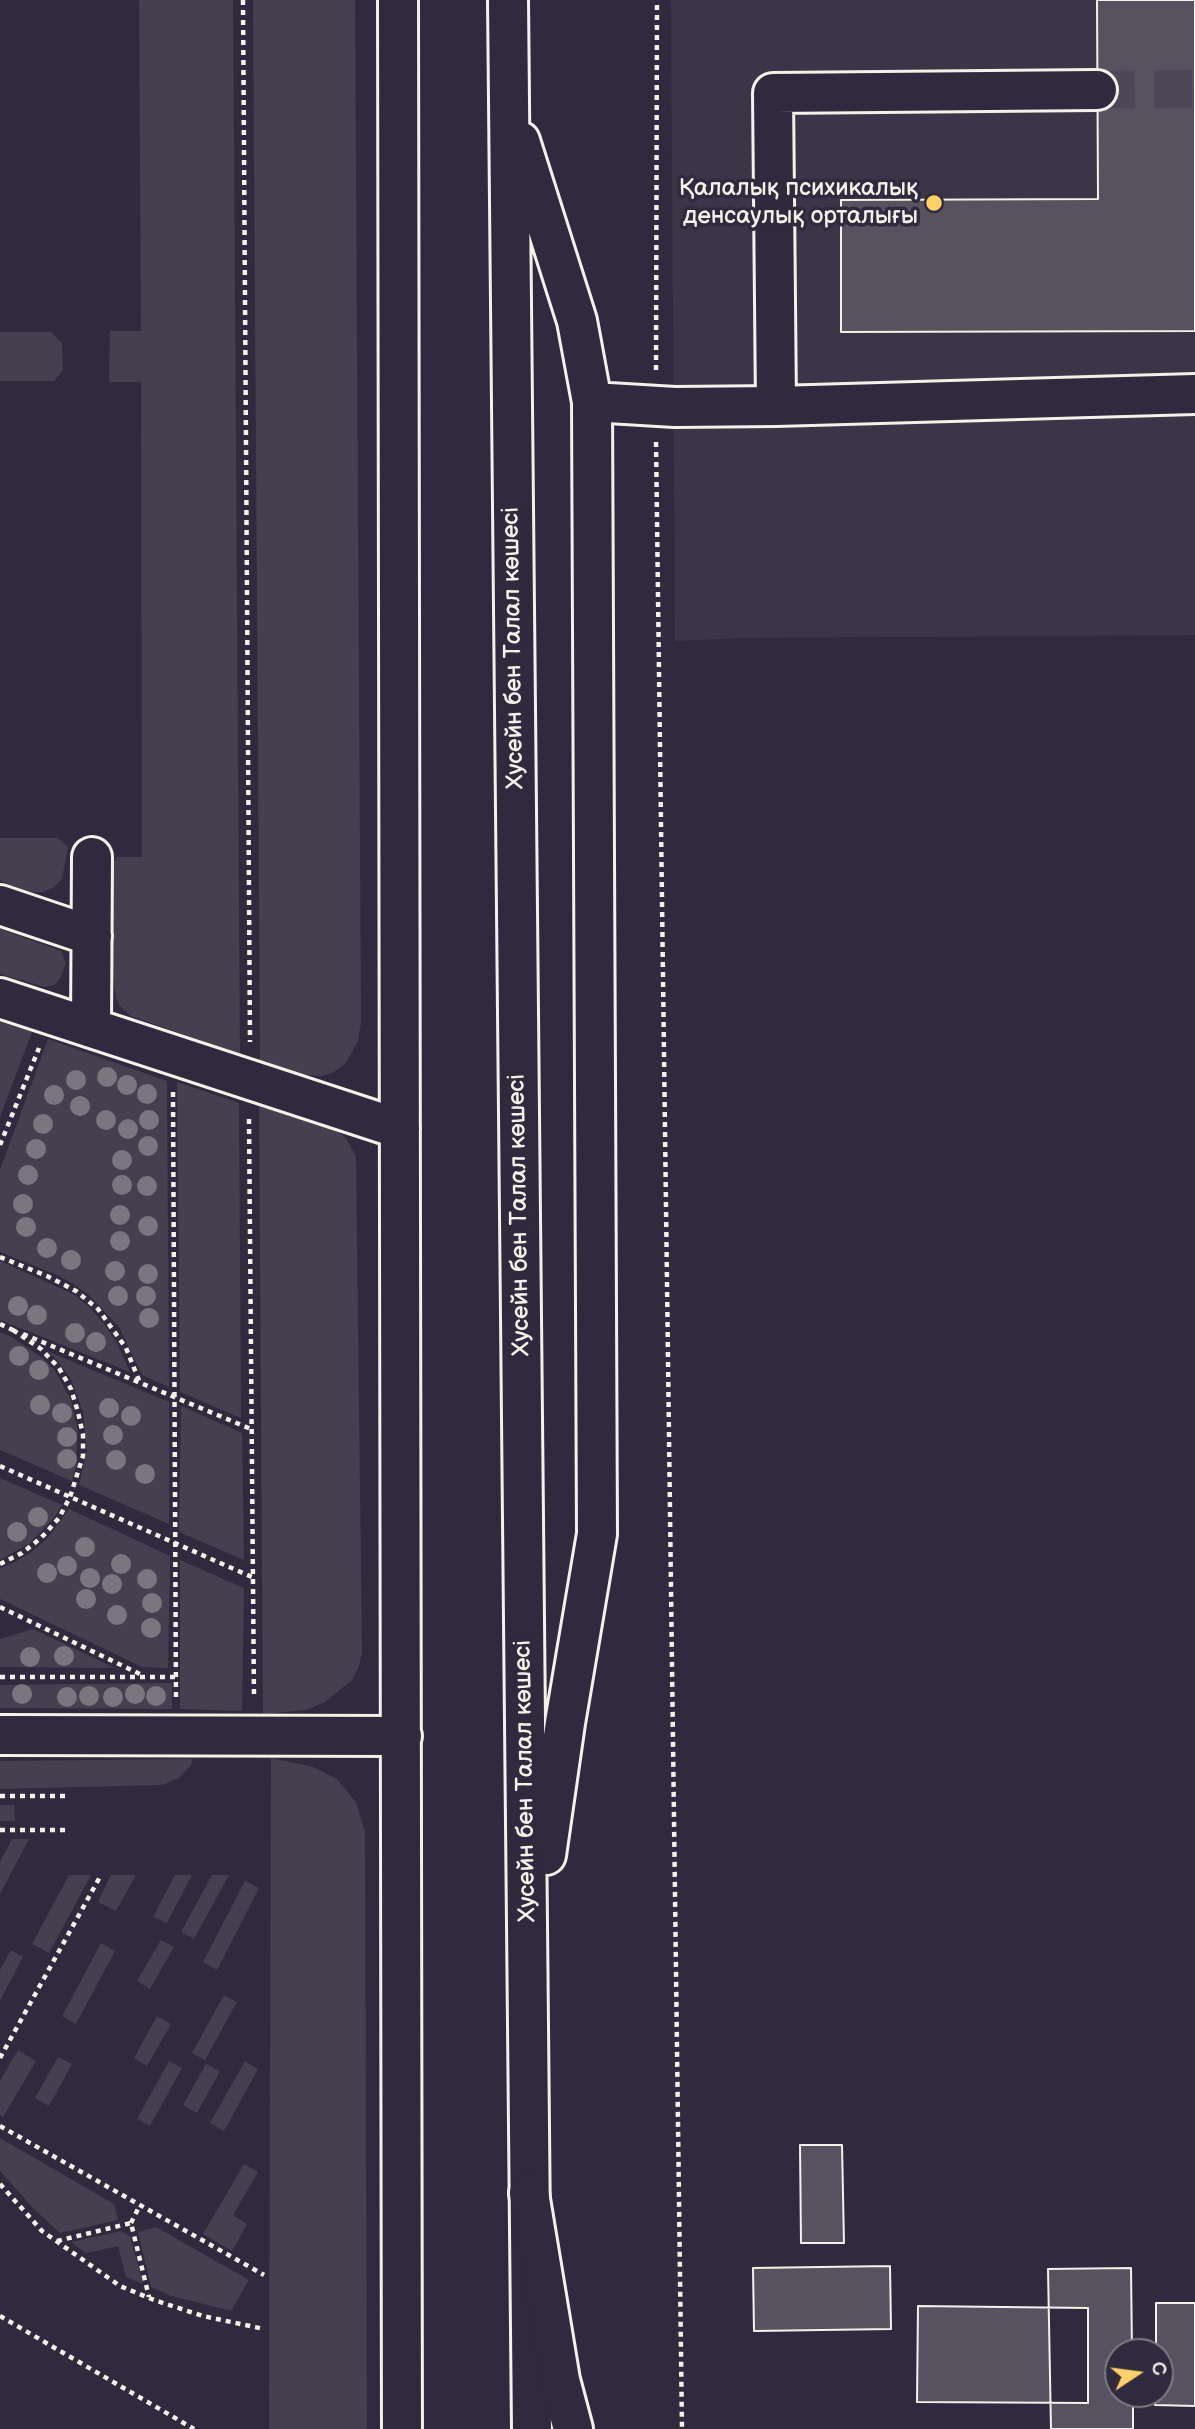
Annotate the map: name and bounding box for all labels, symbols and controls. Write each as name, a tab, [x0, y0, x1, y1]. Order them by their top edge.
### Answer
place label: Қалалық психикалық денсаулық орталығы	[679, 175, 918, 231]
marker: Қалалық психикалық денсаулық орталығы	[924, 193, 944, 213]
street label: Хусейн бен Талал көшесі	[497, 507, 531, 789]
street label: Хусейн бен Талал көшесі	[503, 1074, 537, 1356]
street label: Хусейн бен Талал көшесі	[509, 1640, 543, 1922]
north arrow	[1104, 2338, 1174, 2408]
text: С	[1145, 2360, 1171, 2378]

